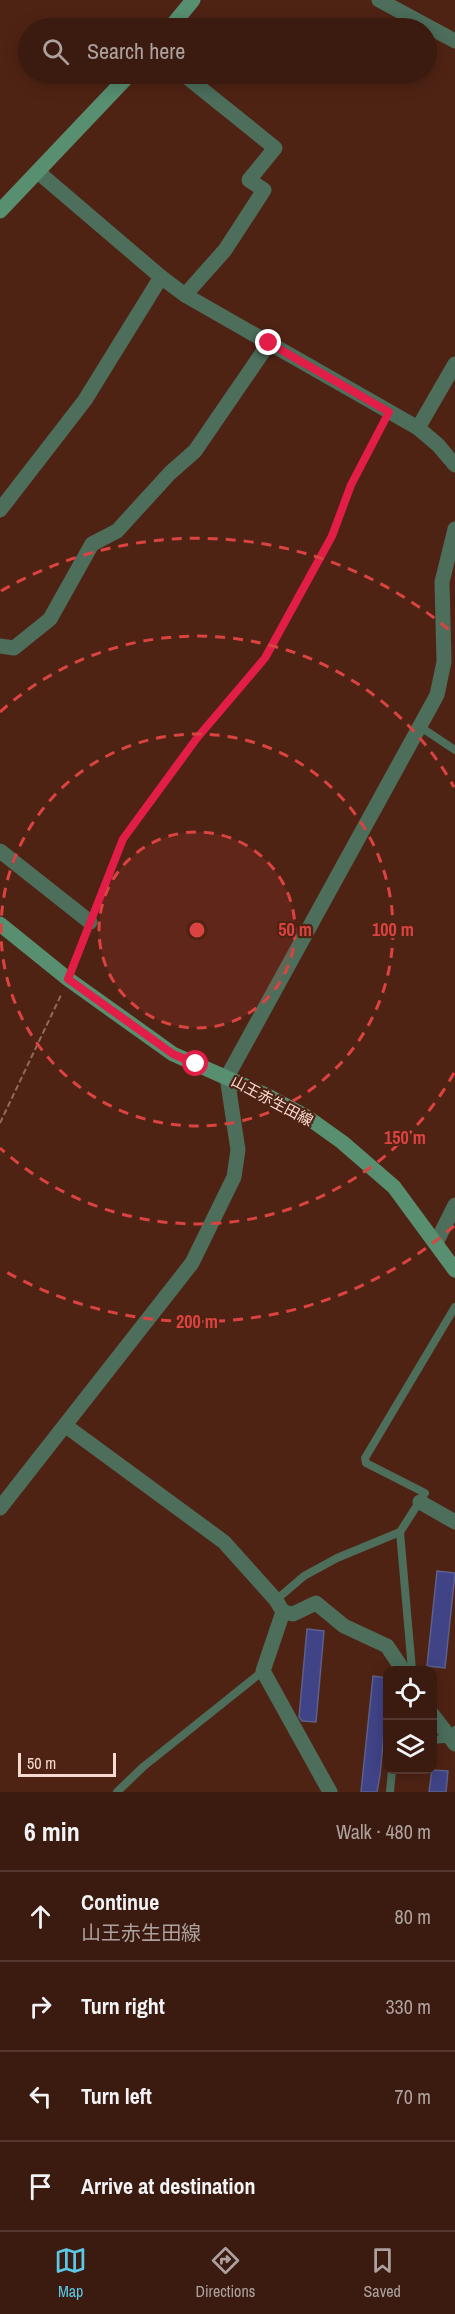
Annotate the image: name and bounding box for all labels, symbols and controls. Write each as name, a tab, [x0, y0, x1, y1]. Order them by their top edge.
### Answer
search box	[18, 18, 437, 84]
icon: search	[39, 35, 72, 68]
text: Search here	[87, 36, 185, 66]
route end	[255, 329, 281, 355]
text: 50 m	[278, 917, 312, 942]
text: 100 m	[372, 917, 414, 942]
centre of rings	[187, 920, 207, 940]
route start	[182, 1050, 208, 1076]
street label: 山王赤生田線	[228, 1070, 317, 1131]
text: 150 m	[384, 1125, 426, 1150]
text: 200 m	[176, 1309, 218, 1334]
map controls	[383, 1666, 437, 1774]
button: locate	[383, 1666, 437, 1720]
button: layers	[383, 1720, 437, 1774]
scale bar	[18, 1750, 116, 1778]
text: 50 m	[27, 1752, 56, 1774]
text: 6 min	[24, 1814, 80, 1849]
text: Walk · 480 m	[336, 1818, 431, 1845]
text: Continue	[81, 1887, 159, 1917]
icon: ahead	[24, 1900, 57, 1933]
text: 80 m	[395, 1903, 431, 1930]
text: 山王赤生田線	[81, 1919, 201, 1946]
icon: right	[24, 1990, 57, 2023]
text: Turn right	[81, 1991, 165, 2021]
text: 330 m	[385, 1993, 431, 2020]
icon: left	[24, 2080, 57, 2113]
text: Turn left	[81, 2081, 152, 2111]
text: 70 m	[395, 2083, 431, 2110]
icon: arrive	[24, 2170, 57, 2203]
text: Arrive at destination	[81, 2171, 255, 2201]
tab: Map	[54, 2244, 87, 2302]
tab: Directions	[195, 2244, 255, 2302]
tab: Saved	[364, 2244, 401, 2302]

